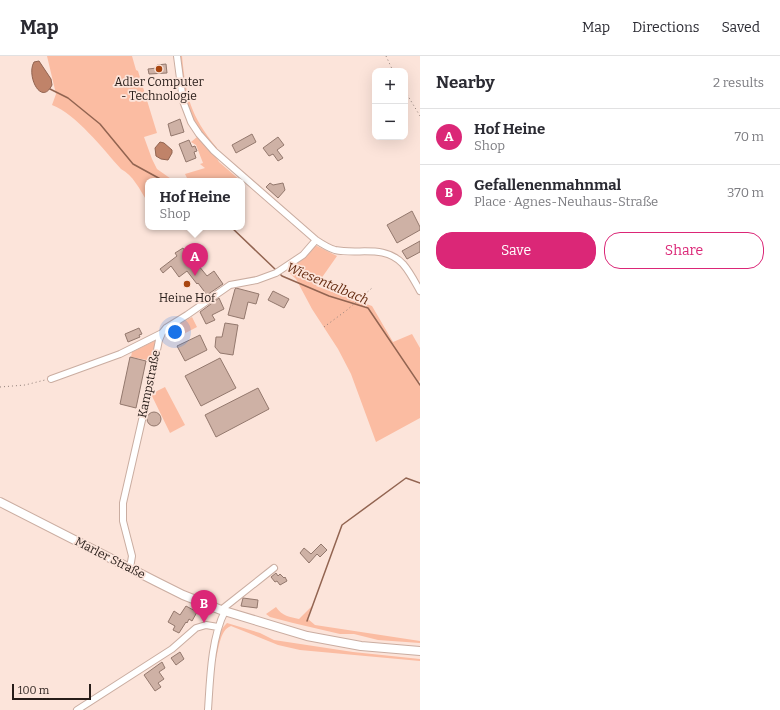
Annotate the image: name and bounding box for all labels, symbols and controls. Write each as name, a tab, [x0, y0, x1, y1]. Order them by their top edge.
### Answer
text: Map	[20, 16, 59, 39]
text: Map	[582, 19, 610, 36]
text: Directions	[632, 19, 700, 36]
text: Saved	[722, 19, 760, 36]
marker: Adler Computer - Technologie	[154, 64, 164, 74]
map controls	[372, 68, 408, 140]
button: +	[372, 68, 408, 104]
text: Nearby	[436, 72, 495, 93]
place label: Adler Computer - Technologie	[114, 75, 204, 103]
text: 2 results	[713, 75, 764, 90]
button: −	[372, 104, 408, 140]
text: Hof Heine	[474, 120, 545, 138]
text: A	[444, 129, 454, 144]
text: 70 m	[734, 129, 764, 144]
text: Shop	[474, 138, 505, 153]
text: Gefallenenmahnmal	[474, 176, 621, 194]
popup	[145, 178, 245, 230]
text: B	[445, 185, 453, 200]
text: 370 m	[727, 185, 764, 200]
text: Hof Heine	[159, 188, 231, 206]
text: Place · Agnes-Neuhaus-Straße	[474, 194, 658, 209]
text: Shop	[159, 206, 190, 221]
button: Save	[436, 232, 596, 269]
button: Share	[604, 232, 764, 269]
pin: A	[182, 243, 208, 276]
water label: Wiesentalbach	[285, 259, 371, 307]
marker: Heine Hof	[182, 279, 192, 289]
place label: Heine Hof	[159, 291, 216, 305]
your location	[165, 322, 185, 342]
street label: Kampstraße	[135, 349, 163, 419]
street label: Marler Straße	[73, 534, 147, 582]
pin: B	[191, 590, 217, 623]
scale bar	[12, 682, 91, 701]
text: 100 m	[18, 684, 49, 697]

